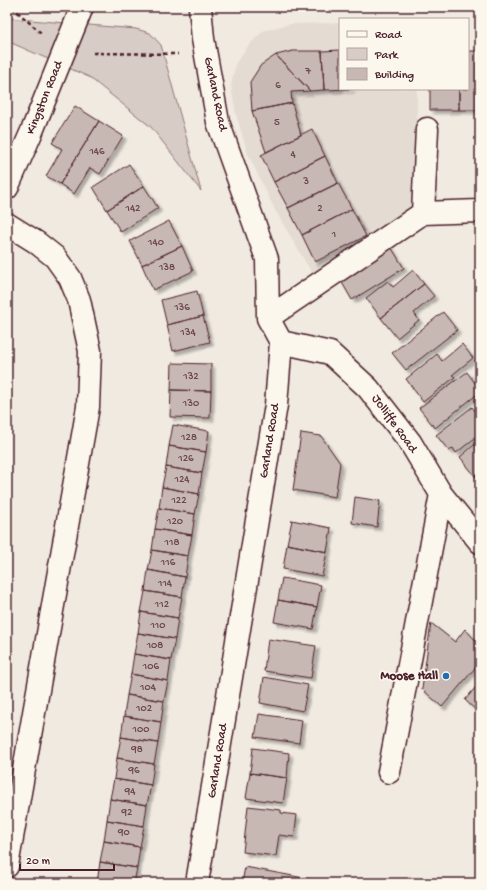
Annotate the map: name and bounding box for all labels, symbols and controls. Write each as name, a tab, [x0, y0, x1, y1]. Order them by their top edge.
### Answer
legend	[339, 18, 469, 90]
text: Road	[375, 29, 402, 43]
text: Park	[374, 49, 400, 63]
street label: Garland Road	[200, 56, 230, 134]
street label: Kingston Road	[23, 58, 67, 137]
house number: 7	[304, 66, 311, 78]
text: Building	[374, 69, 414, 83]
house number: 6	[275, 80, 281, 92]
house number: 5	[274, 117, 280, 129]
house number: 146	[88, 146, 105, 158]
house number: 4	[290, 149, 296, 161]
house number: 3	[302, 176, 309, 188]
house number: 142	[124, 203, 141, 215]
house number: 2	[317, 203, 323, 215]
house number: 1	[331, 229, 336, 241]
house number: 140	[147, 237, 164, 249]
house number: 138	[158, 262, 175, 274]
house number: 136	[173, 302, 190, 314]
house number: 134	[179, 327, 196, 339]
house number: 132	[182, 371, 199, 383]
street label: Jolliffe Road	[368, 392, 421, 457]
house number: 130	[182, 398, 199, 410]
street label: Garland Road	[257, 401, 284, 479]
house number: 128	[180, 432, 197, 444]
house number: 126	[177, 453, 194, 465]
house number: 124	[173, 474, 190, 486]
house number: 122	[170, 495, 187, 507]
house number: 120	[166, 516, 183, 528]
house number: 118	[164, 537, 179, 549]
house number: 116	[160, 557, 176, 569]
house number: 114	[157, 578, 173, 590]
house number: 112	[154, 599, 170, 611]
house number: 110	[149, 620, 166, 632]
house number: 108	[146, 640, 163, 652]
house number: 106	[142, 661, 160, 673]
place label: Moose Hall	[381, 669, 438, 684]
marker: Moose Hall	[441, 671, 451, 681]
house number: 104	[139, 682, 157, 694]
house number: 102	[135, 703, 153, 715]
street label: Garland Road	[205, 721, 232, 799]
house number: 100	[132, 724, 149, 736]
house number: 98	[130, 744, 143, 756]
house number: 96	[127, 765, 140, 777]
house number: 94	[124, 786, 136, 798]
house number: 92	[121, 807, 133, 819]
house number: 90	[117, 827, 130, 839]
scale bar	[20, 846, 114, 872]
text: 20 m	[26, 855, 51, 869]

